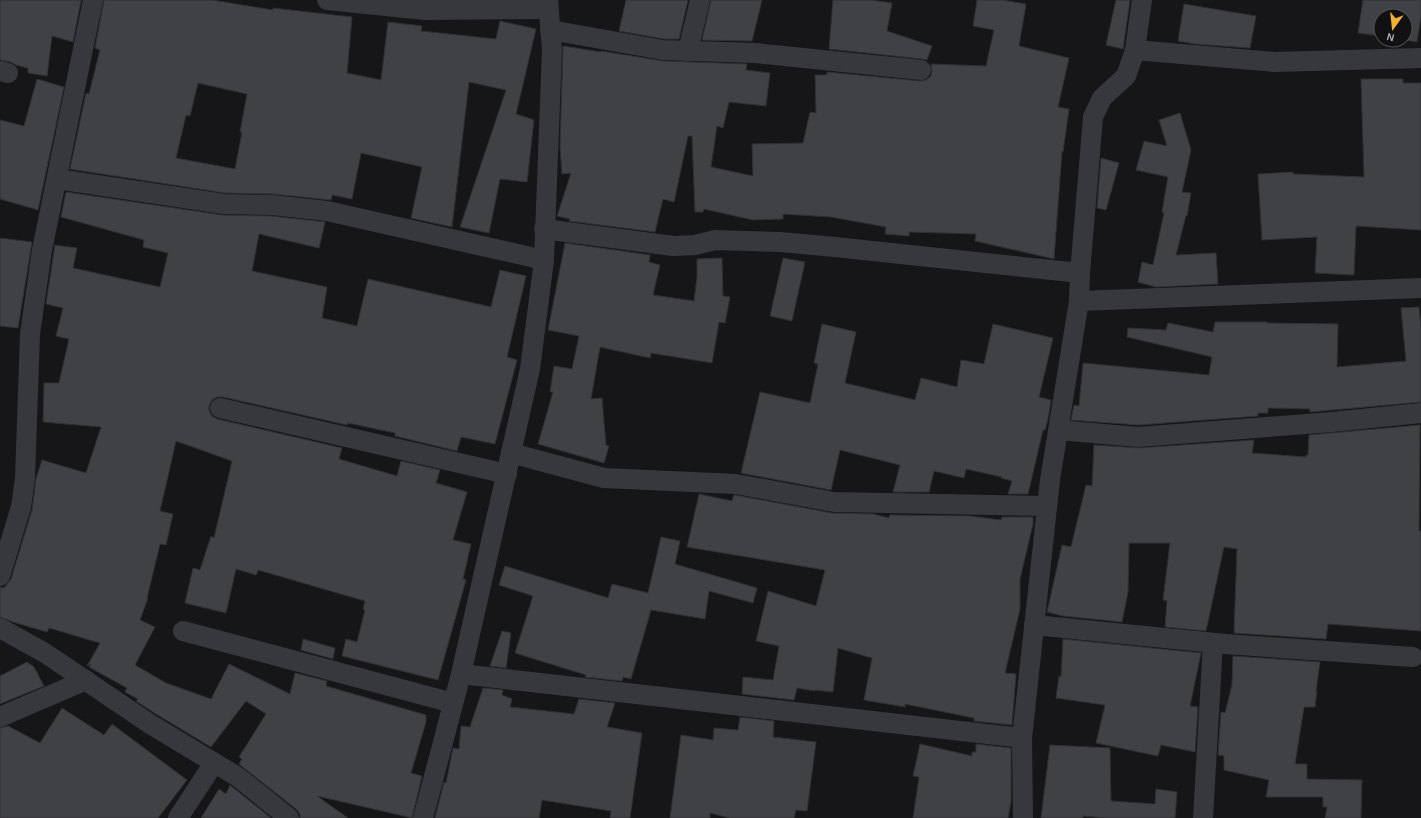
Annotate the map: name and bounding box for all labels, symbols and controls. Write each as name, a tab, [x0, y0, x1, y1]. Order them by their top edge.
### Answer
north arrow	[1373, 8, 1413, 48]
text: N	[1385, 30, 1396, 44]

